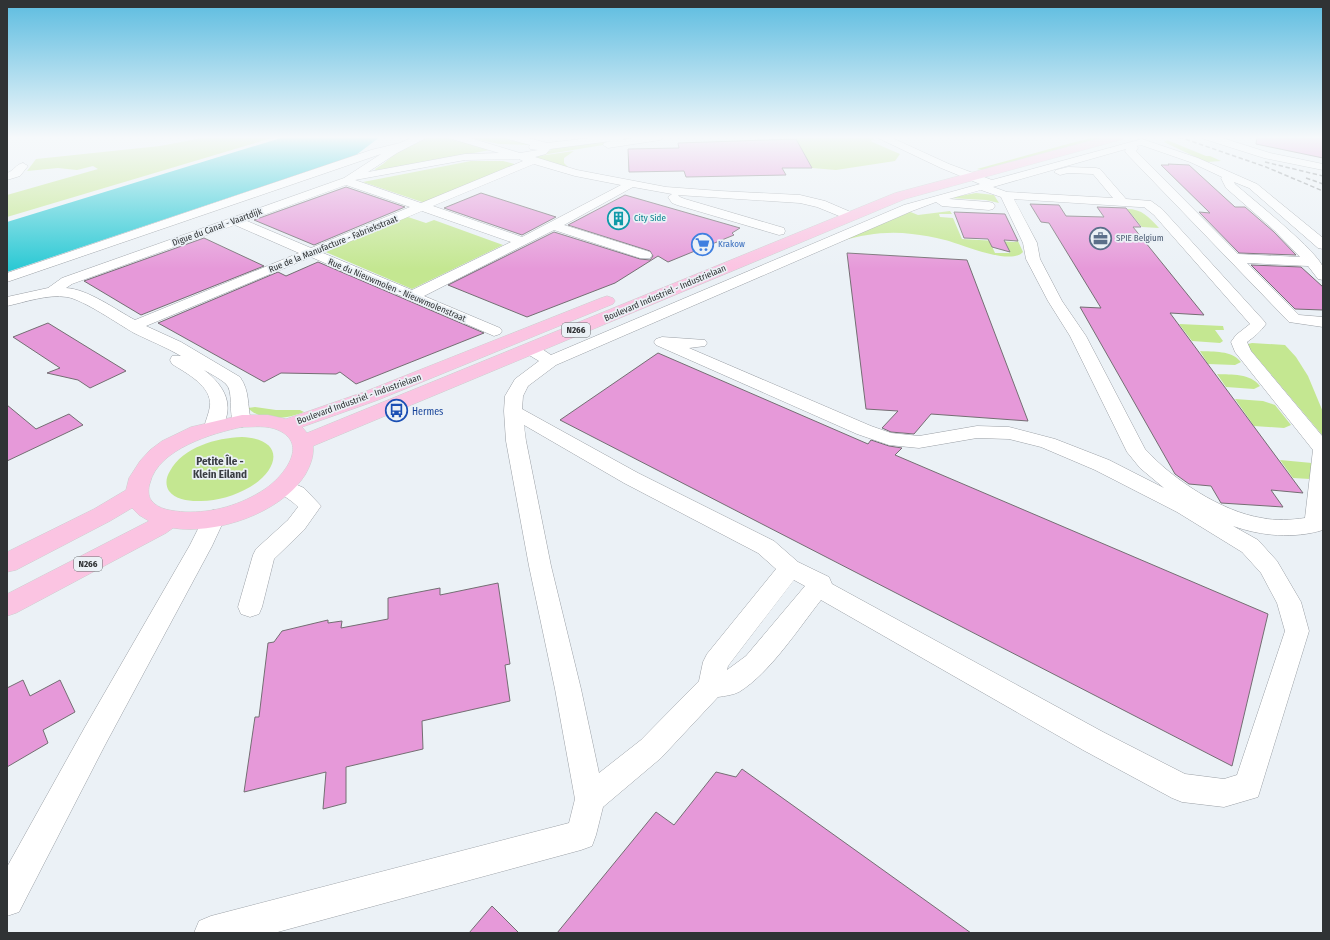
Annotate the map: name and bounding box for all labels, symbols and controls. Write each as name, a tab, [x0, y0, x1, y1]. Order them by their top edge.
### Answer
building icon: City Side	[606, 205, 632, 231]
street label: Digue du Canal - Vaartdijk	[171, 206, 264, 248]
street label: Rue de la Manufacture - Fabriekstraat	[267, 213, 399, 274]
place label: City Side	[634, 213, 666, 223]
office icon: SPIE Belgium	[1087, 225, 1113, 251]
supermarket icon: Krakow	[690, 231, 716, 257]
place label: SPIE Belgium	[1116, 233, 1164, 243]
place label: Krakow	[718, 239, 745, 249]
street label: Rue du Nieuwmolen - Nieuwmolenstraat	[327, 256, 467, 324]
street label: Boulevard Industriel - Industrielaan	[603, 263, 728, 323]
road number: N266	[562, 323, 590, 337]
street label: Boulevard Industriel - Industrielaan	[295, 372, 423, 426]
bus stop icon: Hermes	[384, 398, 410, 424]
place label: Hermes	[412, 406, 443, 418]
district label: Petite Île - Klein Eiland	[193, 454, 247, 481]
road number: N266	[74, 557, 102, 571]

